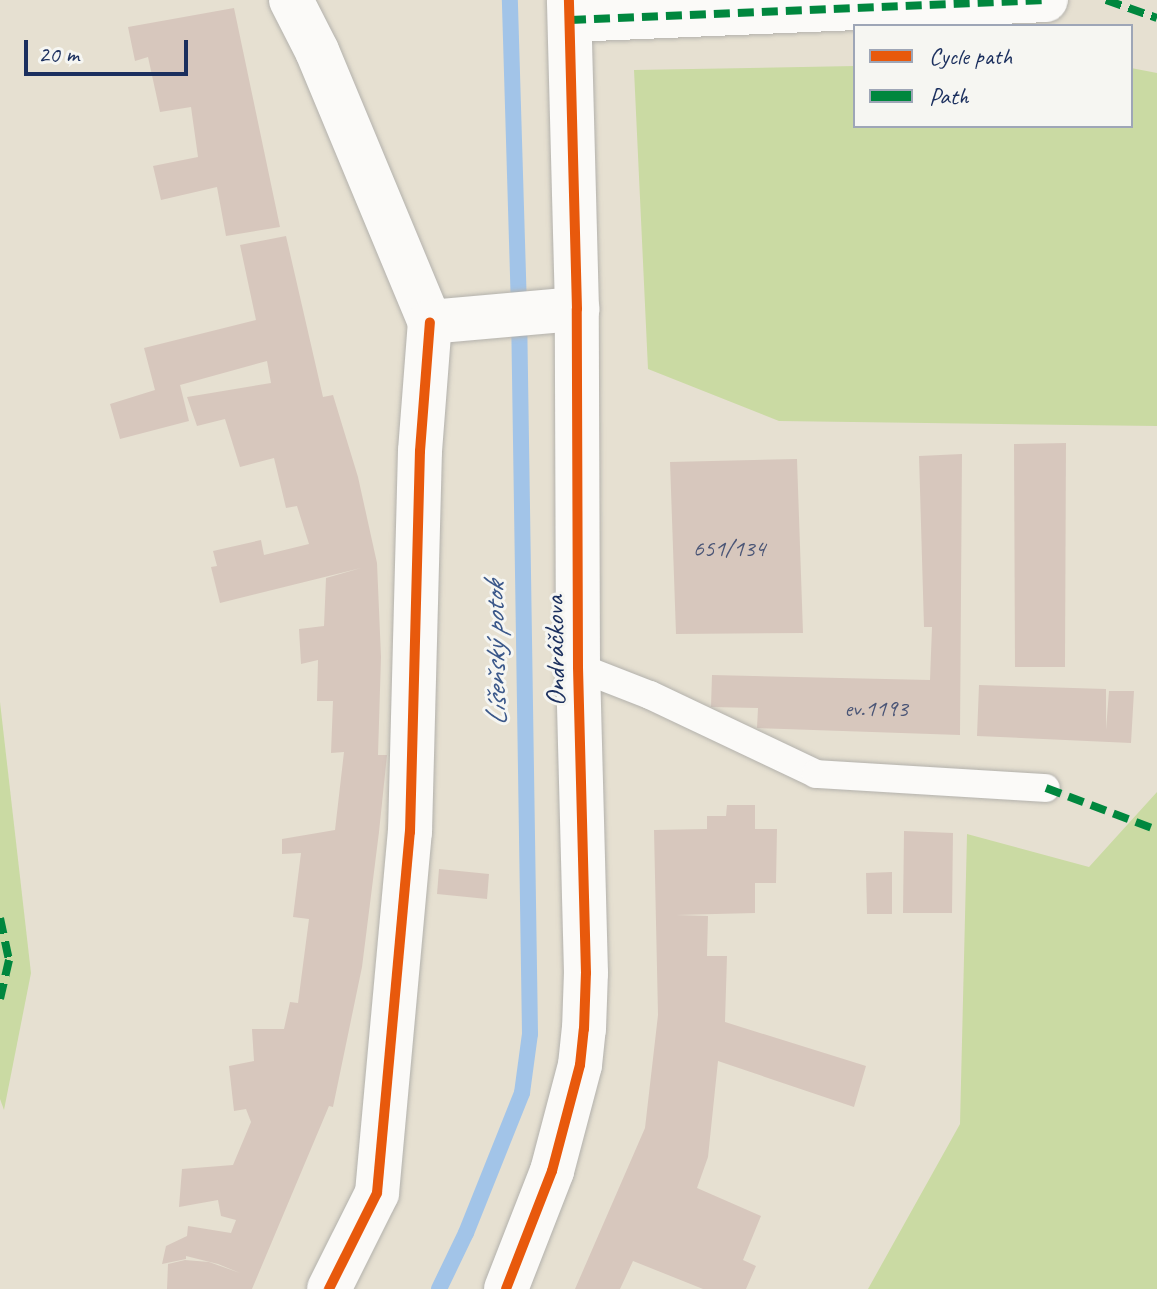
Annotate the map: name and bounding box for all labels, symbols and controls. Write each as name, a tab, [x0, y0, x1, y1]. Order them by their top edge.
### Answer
scale bar	[28, 24, 192, 74]
legend	[853, 24, 1133, 128]
text: 20 m	[38, 39, 79, 69]
text: Cycle path	[929, 41, 1012, 71]
text: Path	[929, 81, 969, 111]
house number: 651/134	[693, 535, 765, 563]
water label: Líšeňský potok	[476, 582, 514, 726]
street label: Ondráčkova	[537, 595, 573, 707]
house number: ev.1193	[844, 695, 908, 723]

